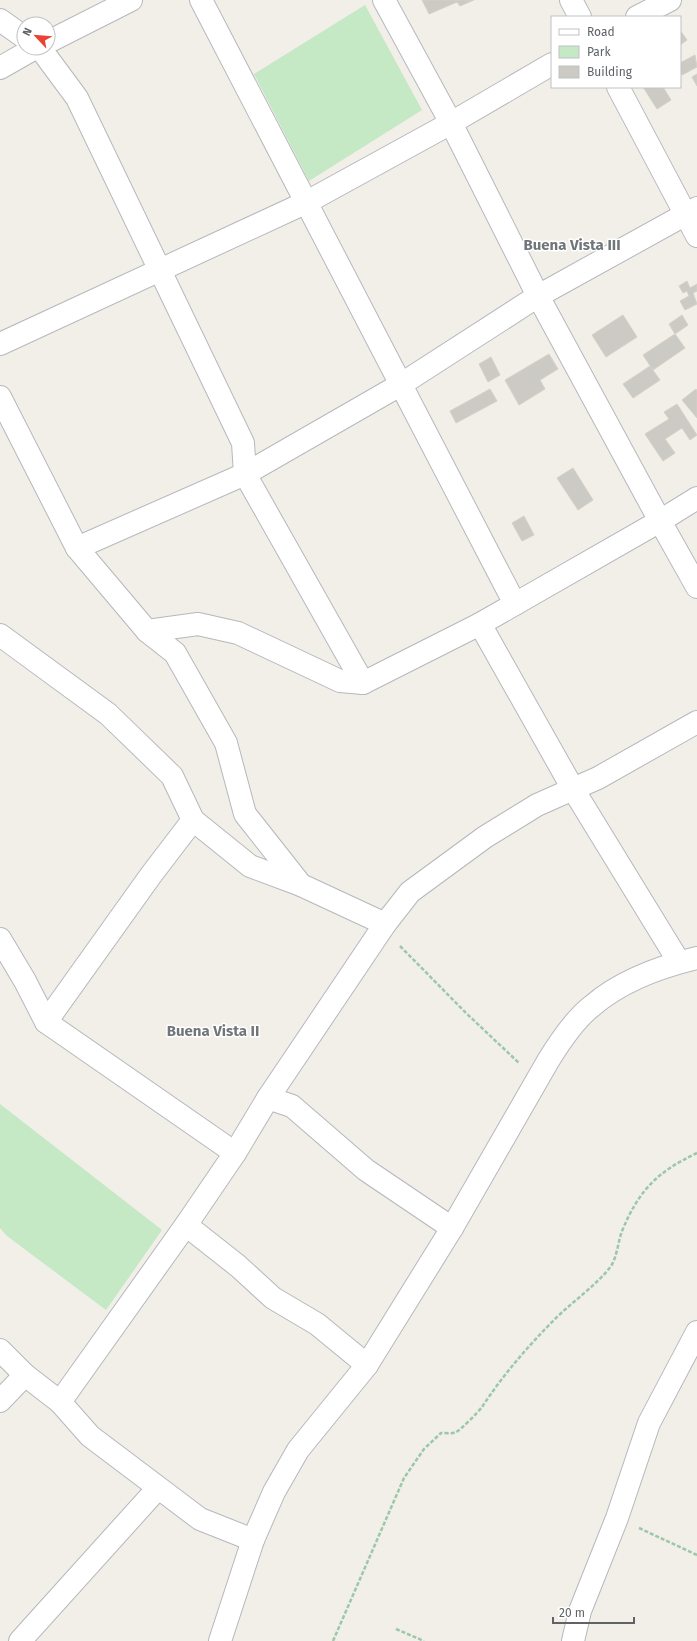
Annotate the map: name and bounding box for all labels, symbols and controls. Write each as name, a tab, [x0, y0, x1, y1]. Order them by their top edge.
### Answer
north arrow	[16, 16, 56, 56]
legend	[551, 16, 681, 88]
text: Road	[587, 25, 615, 39]
text: N	[20, 26, 35, 38]
text: Park	[587, 45, 611, 59]
text: Building	[587, 65, 633, 79]
district label: Buena Vista III	[523, 236, 621, 254]
district label: Buena Vista II	[167, 1022, 259, 1040]
scale bar	[553, 1599, 634, 1625]
text: 20 m	[559, 1606, 585, 1620]

